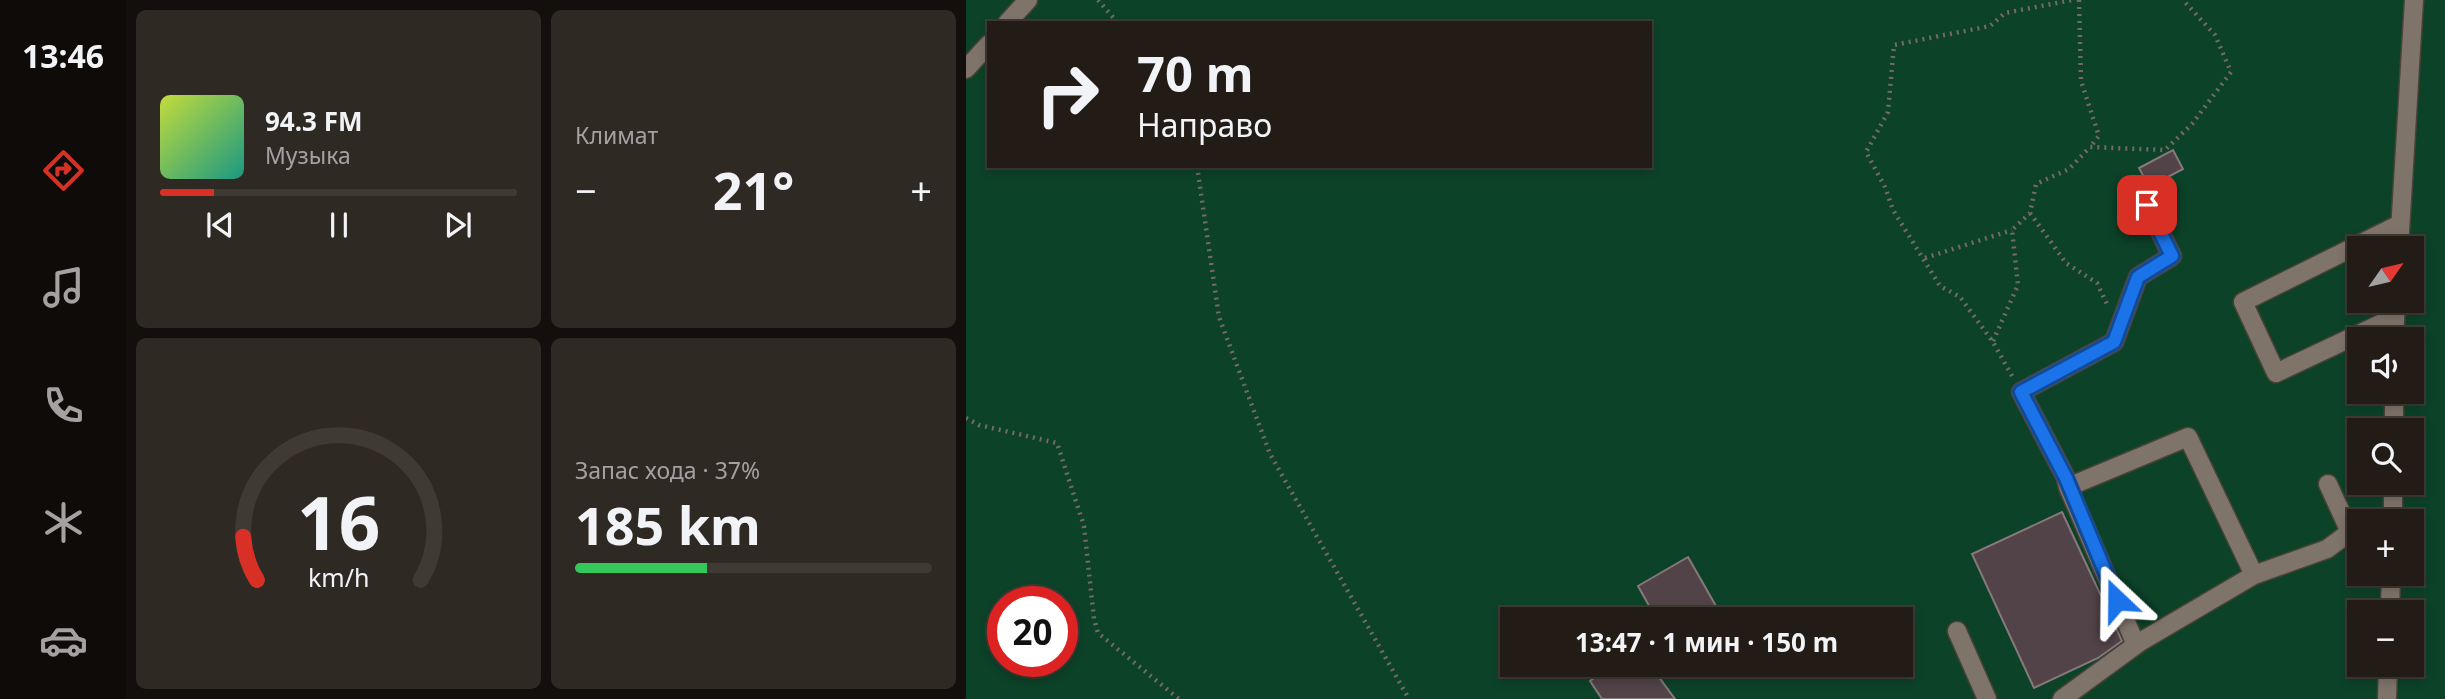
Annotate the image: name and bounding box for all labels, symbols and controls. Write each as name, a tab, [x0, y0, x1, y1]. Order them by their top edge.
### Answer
text: 13:46	[22, 34, 104, 77]
text: 70 m	[1137, 40, 1254, 106]
icon: right	[1022, 49, 1113, 140]
text: 94.3 FM	[265, 103, 362, 139]
text: Направо	[1137, 103, 1272, 146]
text: Климат	[575, 119, 658, 151]
text: Музыка	[265, 139, 351, 171]
icon: directions	[39, 146, 88, 195]
text: 21°	[713, 154, 794, 225]
text: −	[575, 164, 597, 216]
text: +	[910, 164, 932, 216]
pin	[2117, 175, 2177, 235]
icon: arrive	[2128, 186, 2166, 224]
icon: previous	[201, 206, 239, 244]
icon: pause	[320, 206, 358, 244]
icon: next	[439, 206, 477, 244]
north arrow	[2347, 236, 2424, 313]
map controls	[2347, 236, 2424, 677]
icon: music	[39, 263, 88, 312]
button: sound	[2347, 327, 2424, 404]
icon: phone	[39, 381, 88, 430]
button: search	[2347, 418, 2424, 495]
text: Запас хода · 37%	[575, 454, 760, 486]
text: 16	[297, 472, 380, 571]
text: 185 km	[575, 489, 761, 560]
icon: climate	[39, 498, 88, 547]
button: +	[2347, 509, 2424, 586]
text: km/h	[308, 559, 369, 593]
position arrow	[2080, 563, 2154, 637]
speed limit sign: 20	[987, 586, 1078, 677]
button: −	[2347, 600, 2424, 677]
icon: car	[39, 616, 88, 665]
text: 13:47 · 1 мин · 150 m	[1575, 624, 1838, 660]

